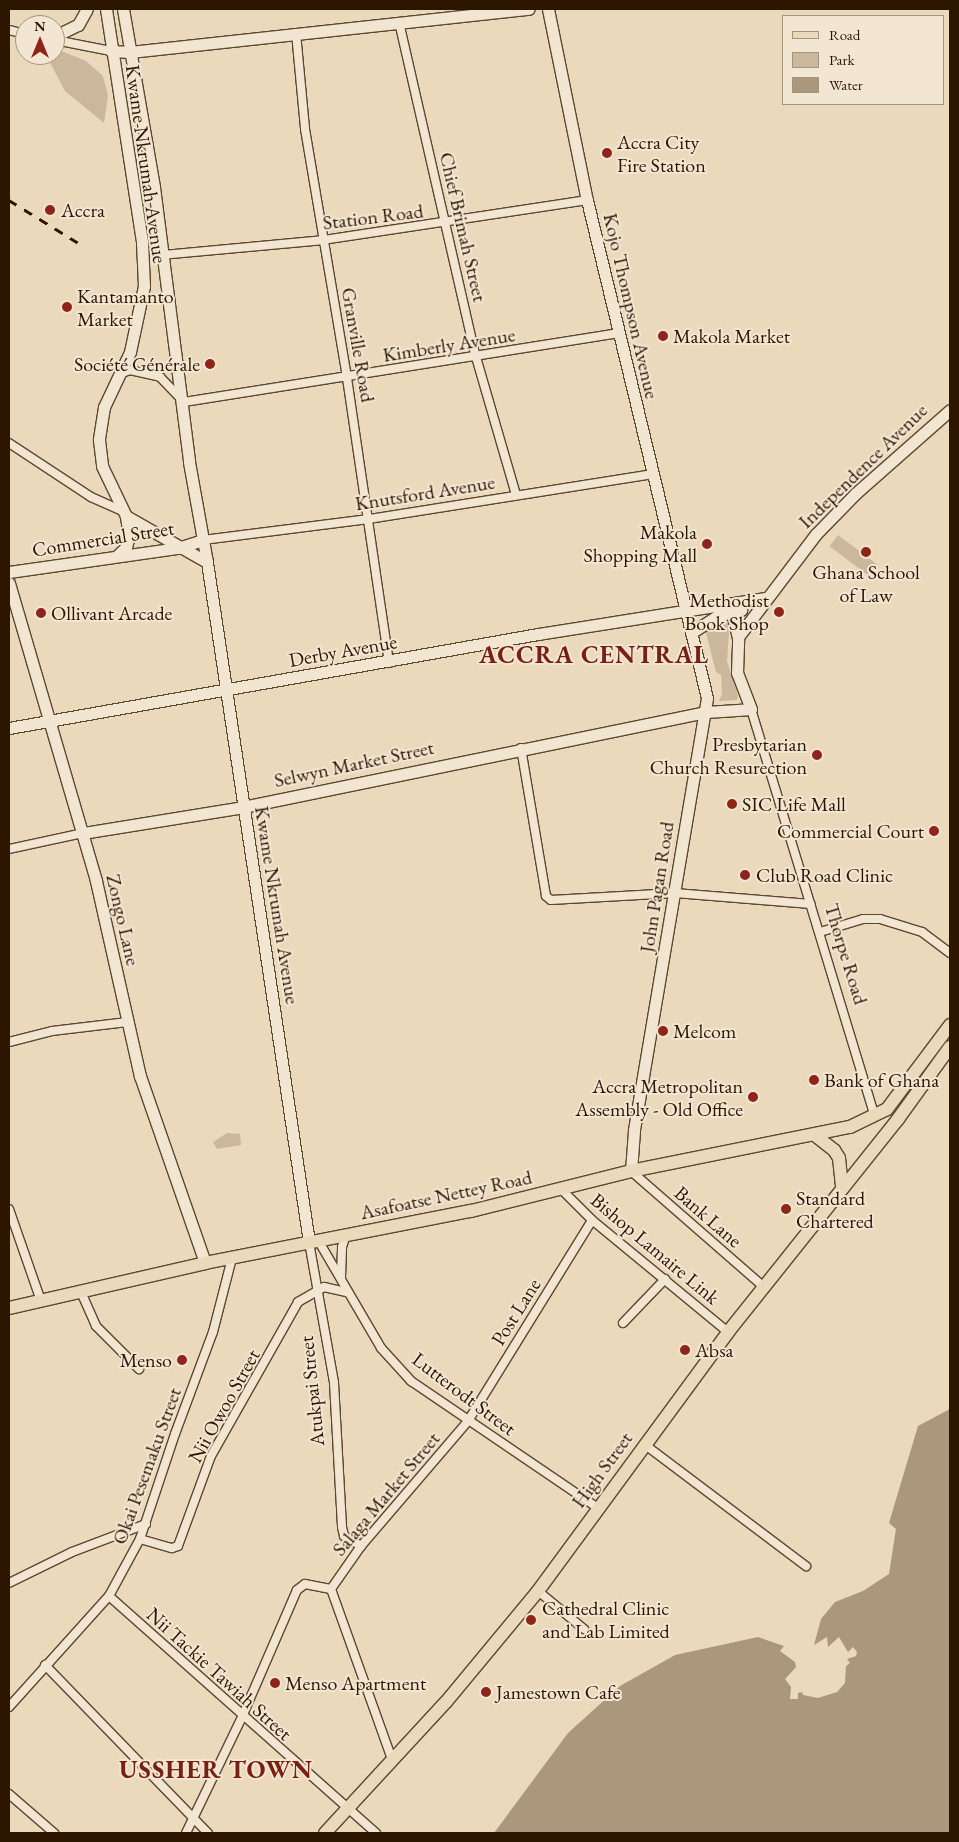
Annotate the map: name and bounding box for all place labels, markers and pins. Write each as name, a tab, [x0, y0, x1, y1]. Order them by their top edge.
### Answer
place label: Accra City Fire Station	[617, 130, 706, 177]
marker: Accra City Fire Station	[601, 147, 613, 159]
place label: Accra	[61, 198, 105, 222]
marker: Accra	[43, 203, 57, 217]
place label: Kantamanto Market	[77, 284, 174, 331]
marker: Kantamanto Market	[61, 301, 73, 313]
place label: Makola Market	[673, 324, 790, 348]
marker: Makola Market	[657, 330, 669, 342]
place label: Société Générale	[74, 352, 200, 376]
marker: Société Générale	[204, 358, 216, 370]
place label: Makola Shopping Mall	[583, 520, 697, 567]
marker: Makola Shopping Mall	[701, 538, 713, 550]
marker: Ghana School of Law	[860, 546, 872, 558]
place label: Ghana School of Law	[812, 560, 920, 607]
place label: Methodist Book Shop	[685, 588, 769, 635]
place label: Ollivant Arcade	[51, 601, 172, 625]
marker: Methodist Book Shop	[773, 606, 785, 618]
marker: Ollivant Arcade	[35, 607, 47, 619]
place label: Presbytarian Church Resurection	[650, 732, 807, 779]
marker: Presbytarian Church Resurection	[811, 749, 823, 761]
place label: SIC Life Mall	[742, 792, 846, 816]
marker: SIC Life Mall	[726, 798, 738, 810]
place label: Commercial Court	[777, 819, 924, 843]
marker: Commercial Court	[928, 825, 940, 837]
place label: Club Road Clinic	[756, 863, 893, 887]
marker: Club Road Clinic	[738, 868, 752, 882]
place label: Melcom	[673, 1019, 736, 1043]
marker: Melcom	[657, 1025, 669, 1037]
place label: Bank of Ghana	[824, 1068, 939, 1092]
place label: Accra Metropolitan Assembly - Old Office	[575, 1074, 743, 1121]
marker: Bank of Ghana	[808, 1074, 820, 1086]
marker: Accra Metropolitan Assembly - Old Office	[747, 1091, 759, 1103]
place label: Standard Chartered	[796, 1186, 874, 1233]
marker: Standard Chartered	[780, 1203, 792, 1215]
place label: Absa	[695, 1338, 734, 1362]
marker: Absa	[679, 1344, 691, 1356]
place label: Menso	[120, 1348, 172, 1372]
marker: Menso	[176, 1354, 188, 1366]
place label: Cathedral Clinic and Lab Limited	[542, 1596, 670, 1643]
marker: Cathedral Clinic and Lab Limited	[524, 1613, 538, 1627]
place label: Menso Apartment	[285, 1671, 426, 1695]
marker: Menso Apartment	[269, 1677, 281, 1689]
place label: Jamestown Cafe	[496, 1680, 621, 1704]
marker: Jamestown Cafe	[480, 1686, 492, 1698]

